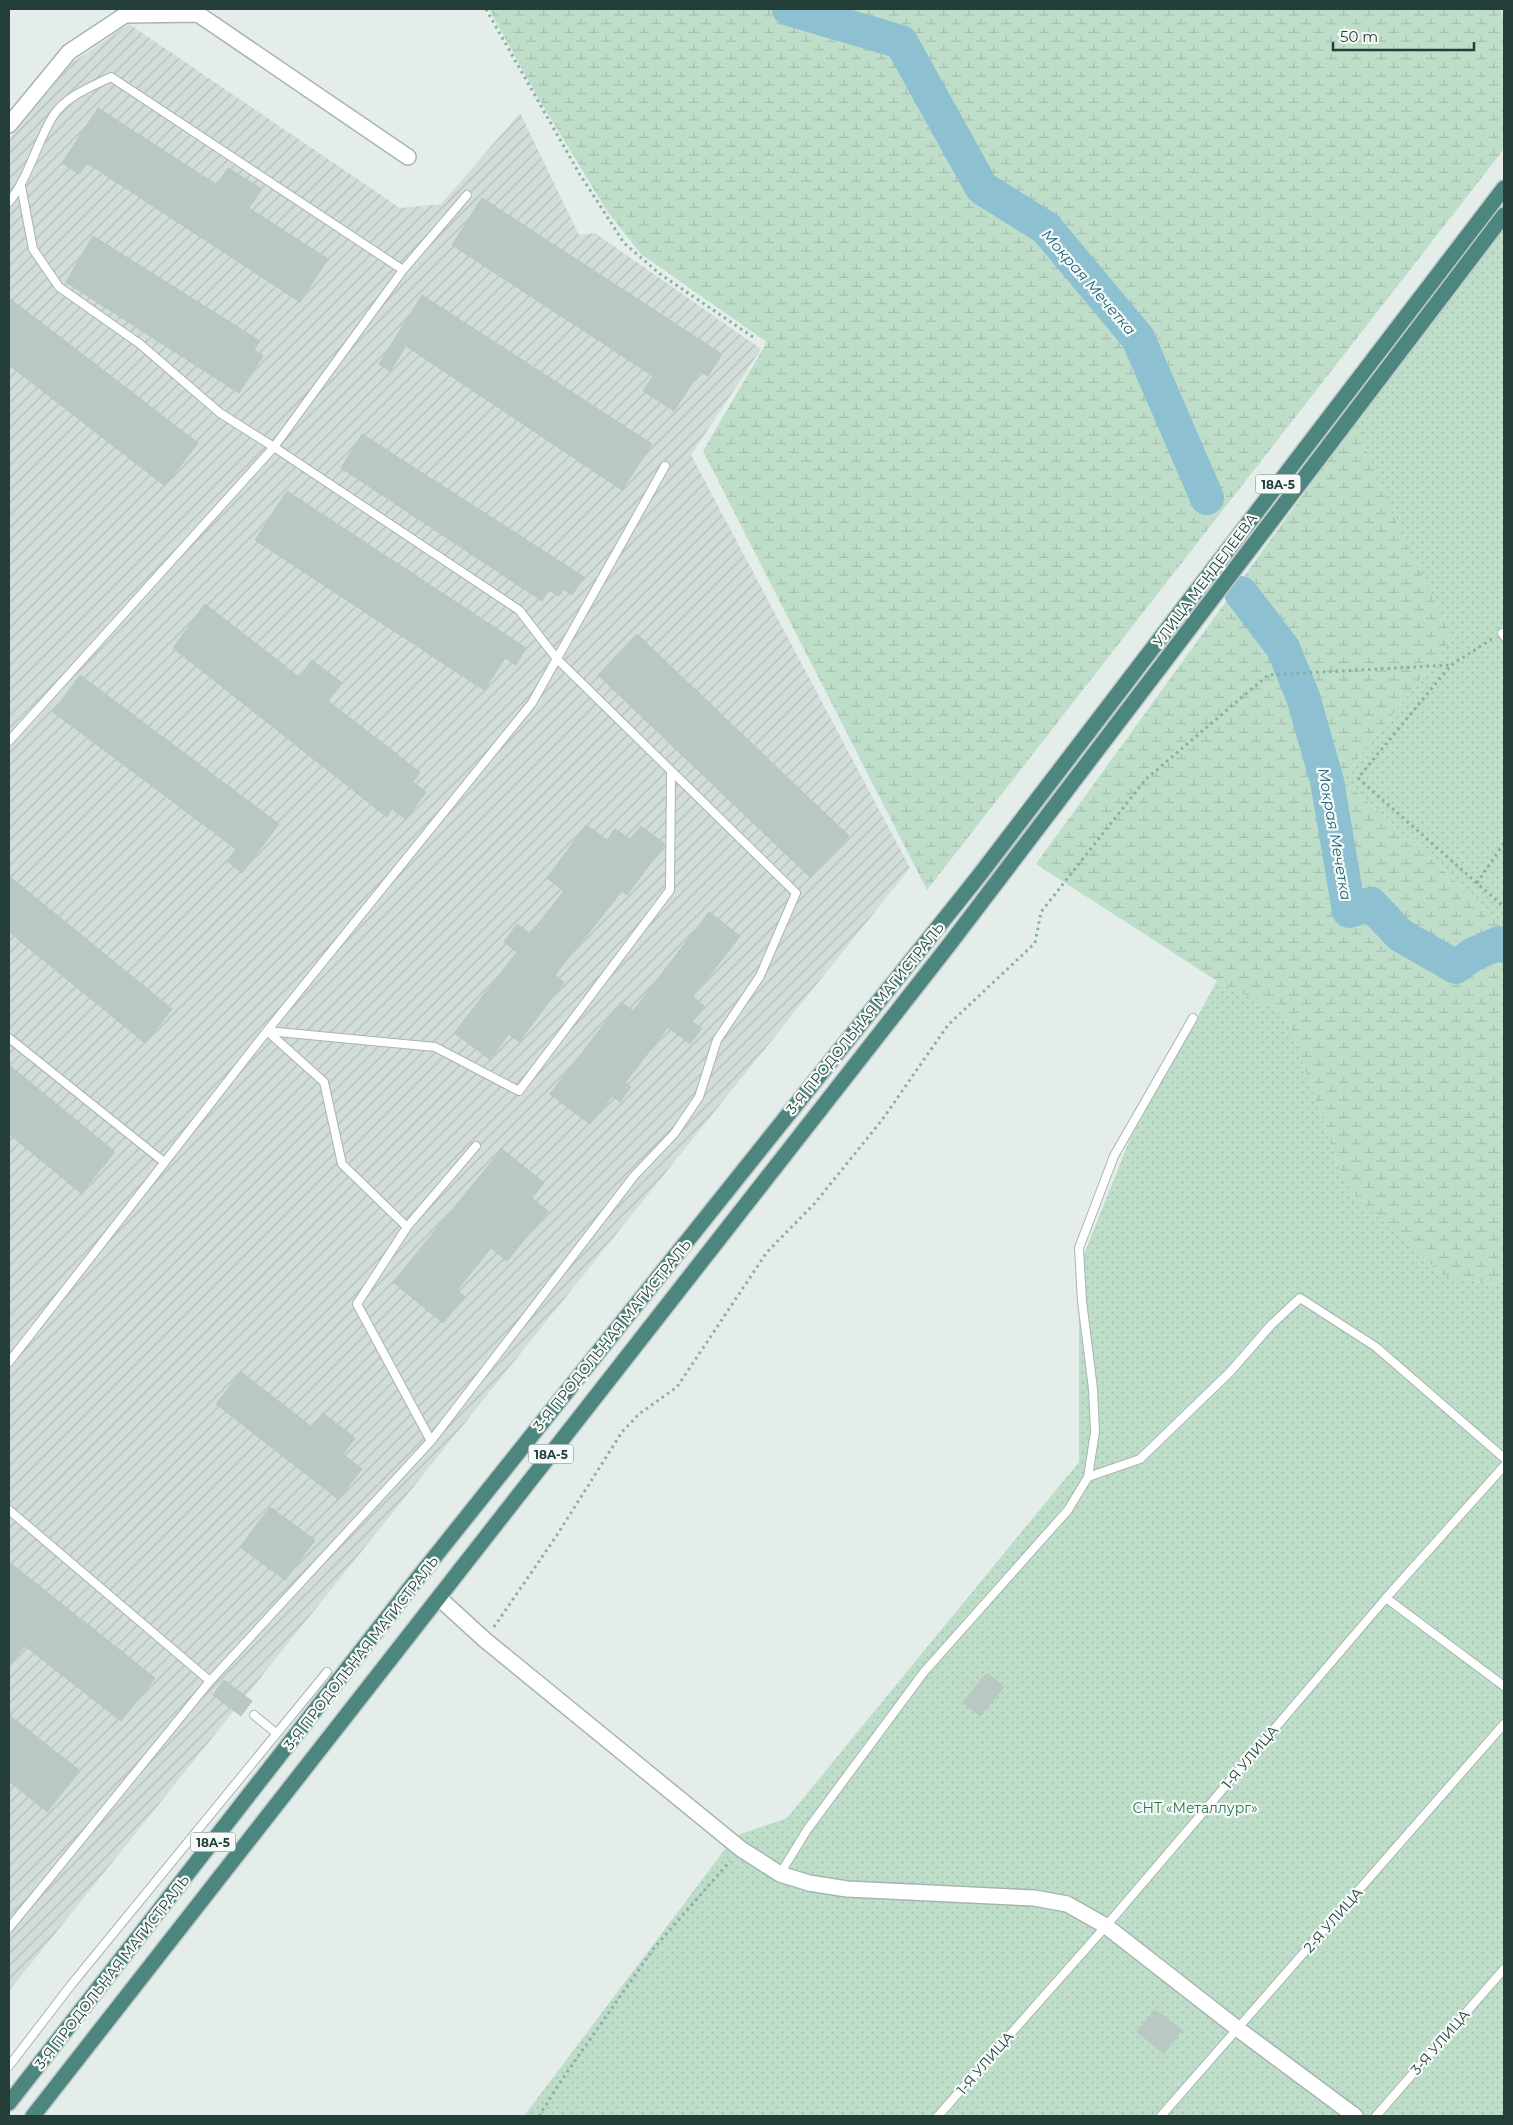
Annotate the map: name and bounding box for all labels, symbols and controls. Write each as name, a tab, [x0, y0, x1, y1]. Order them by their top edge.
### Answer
scale bar	[1333, 20, 1474, 52]
text: 50 m	[1340, 27, 1378, 46]
water label: Мокрая Мечетка	[1038, 225, 1140, 339]
road number: 18А-5	[1256, 474, 1300, 494]
street label: УЛИЦА МЕНДЕЛЕЕВА	[1149, 509, 1261, 650]
water label: Мокрая Мечетка	[1314, 766, 1356, 902]
street label: 3-Я ПРОДОЛЬНАЯ МАГИСТРАЛЬ	[782, 919, 948, 1117]
street label: 3-Я ПРОДОЛЬНАЯ МАГИСТРАЛЬ	[529, 1236, 695, 1434]
road number: 18А-5	[528, 1445, 574, 1464]
street label: 3-Я ПРОДОЛЬНАЯ МАГИСТРАЛЬ	[280, 1552, 442, 1754]
street label: 1-Я УЛИЦА	[1218, 1721, 1282, 1793]
park label: СНТ «Металлург»	[1132, 1799, 1258, 1817]
road number: 18А-5	[190, 1832, 236, 1851]
street label: 3-Я ПРОДОЛЬНАЯ МАГИСТРАЛЬ	[31, 1871, 193, 2073]
street label: 2-Я УЛИЦА	[1300, 1883, 1367, 1956]
street label: 3-Я УЛИЦА	[1407, 2005, 1474, 2078]
street label: 1-Я УЛИЦА	[953, 2027, 1018, 2098]

